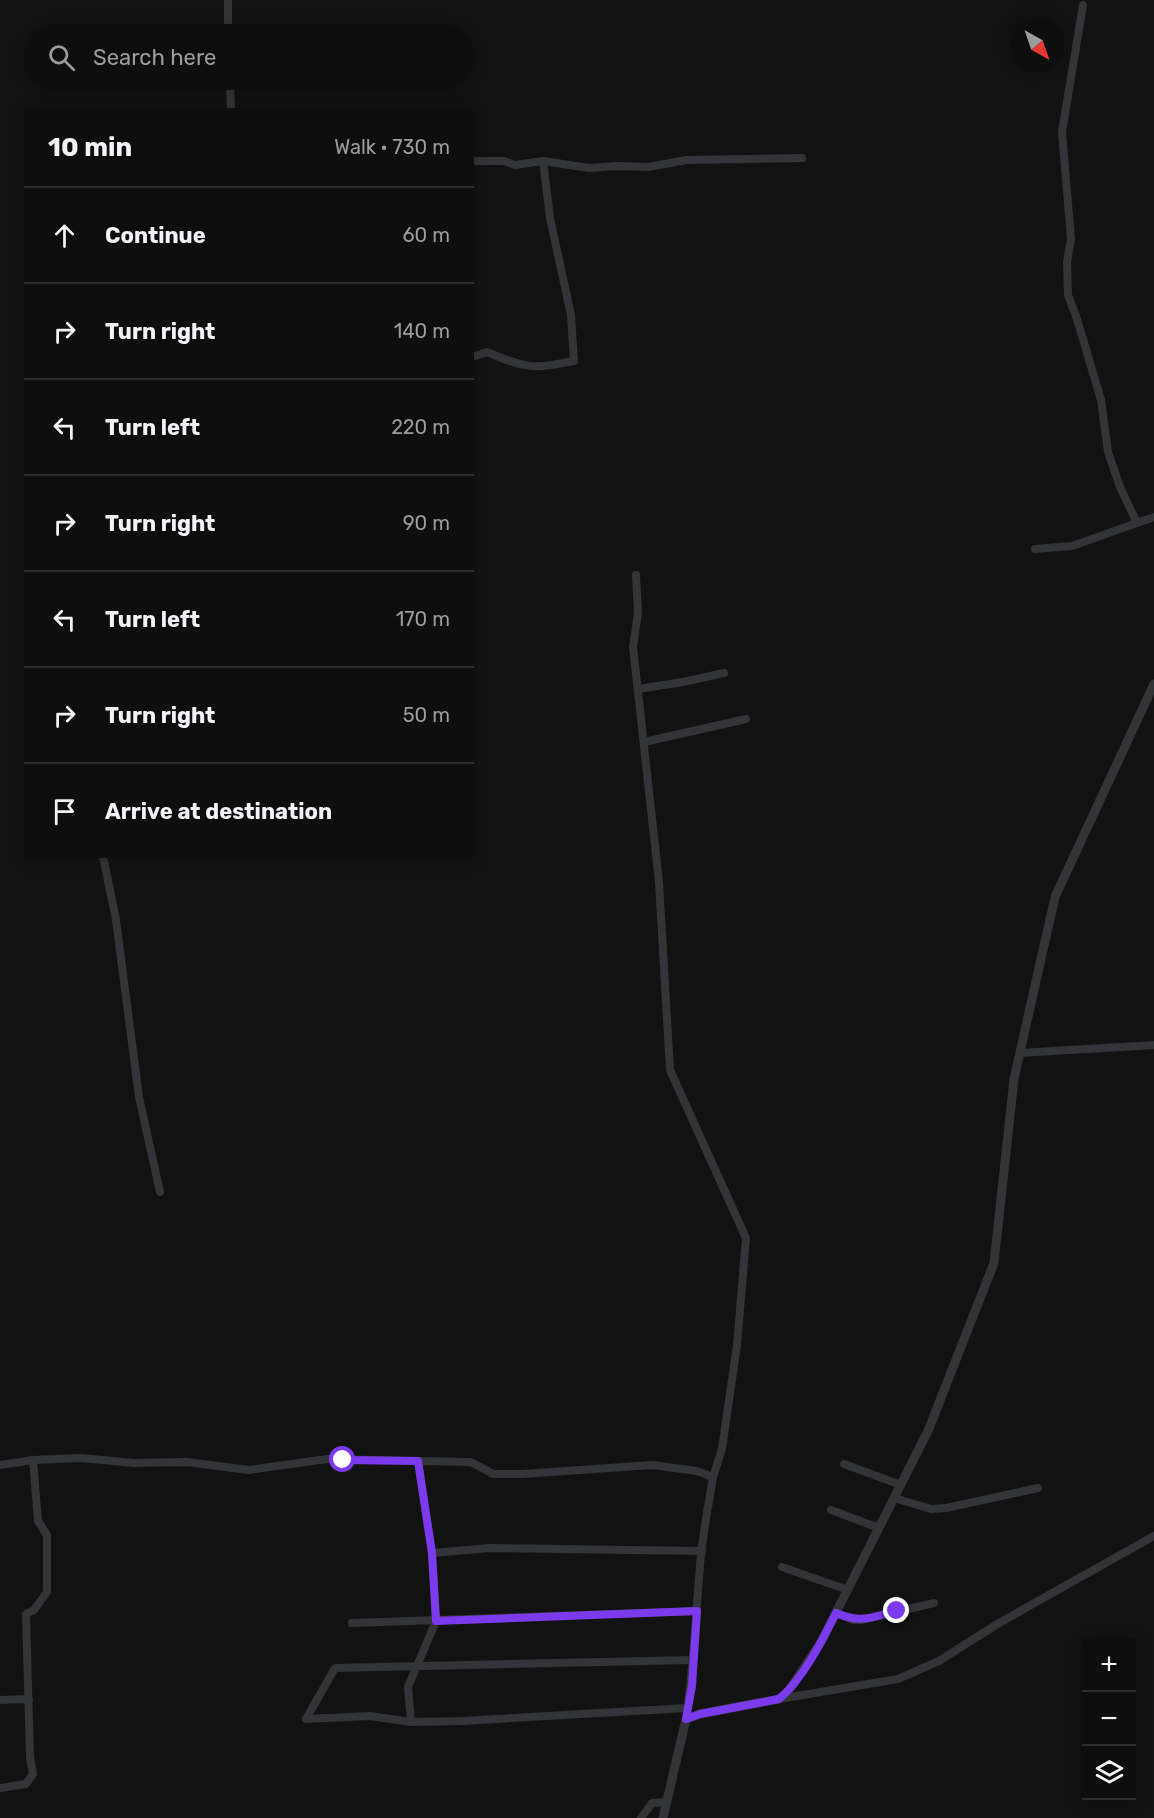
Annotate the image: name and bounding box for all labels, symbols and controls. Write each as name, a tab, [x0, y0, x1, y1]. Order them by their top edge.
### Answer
north arrow	[1010, 18, 1064, 72]
search box	[24, 24, 474, 90]
icon: search	[45, 41, 78, 74]
text: Search here	[93, 44, 216, 71]
text: 10 min	[48, 132, 132, 163]
text: Walk · 730 m	[334, 135, 450, 159]
icon: ahead	[48, 219, 81, 252]
text: Continue	[105, 222, 206, 249]
text: 60 m	[403, 223, 450, 247]
icon: right	[48, 315, 81, 348]
text: Turn right	[105, 318, 215, 345]
text: 140 m	[394, 319, 450, 343]
icon: left	[48, 411, 81, 444]
text: Turn left	[105, 414, 200, 441]
text: 220 m	[391, 415, 450, 439]
icon: right	[48, 507, 81, 540]
text: Turn right	[105, 510, 215, 537]
text: 90 m	[403, 511, 450, 535]
icon: left	[48, 603, 81, 636]
text: Turn left	[105, 606, 200, 633]
text: 170 m	[396, 607, 450, 631]
icon: right	[48, 699, 81, 732]
text: Turn right	[105, 702, 215, 729]
text: 50 m	[403, 703, 450, 727]
icon: arrive	[48, 795, 81, 828]
text: Arrive at destination	[105, 798, 332, 825]
route start	[329, 1446, 355, 1472]
route end	[883, 1597, 909, 1623]
map controls	[1082, 1638, 1136, 1800]
button: +	[1082, 1638, 1136, 1692]
button: −	[1082, 1692, 1136, 1746]
button: layers	[1082, 1746, 1136, 1800]

